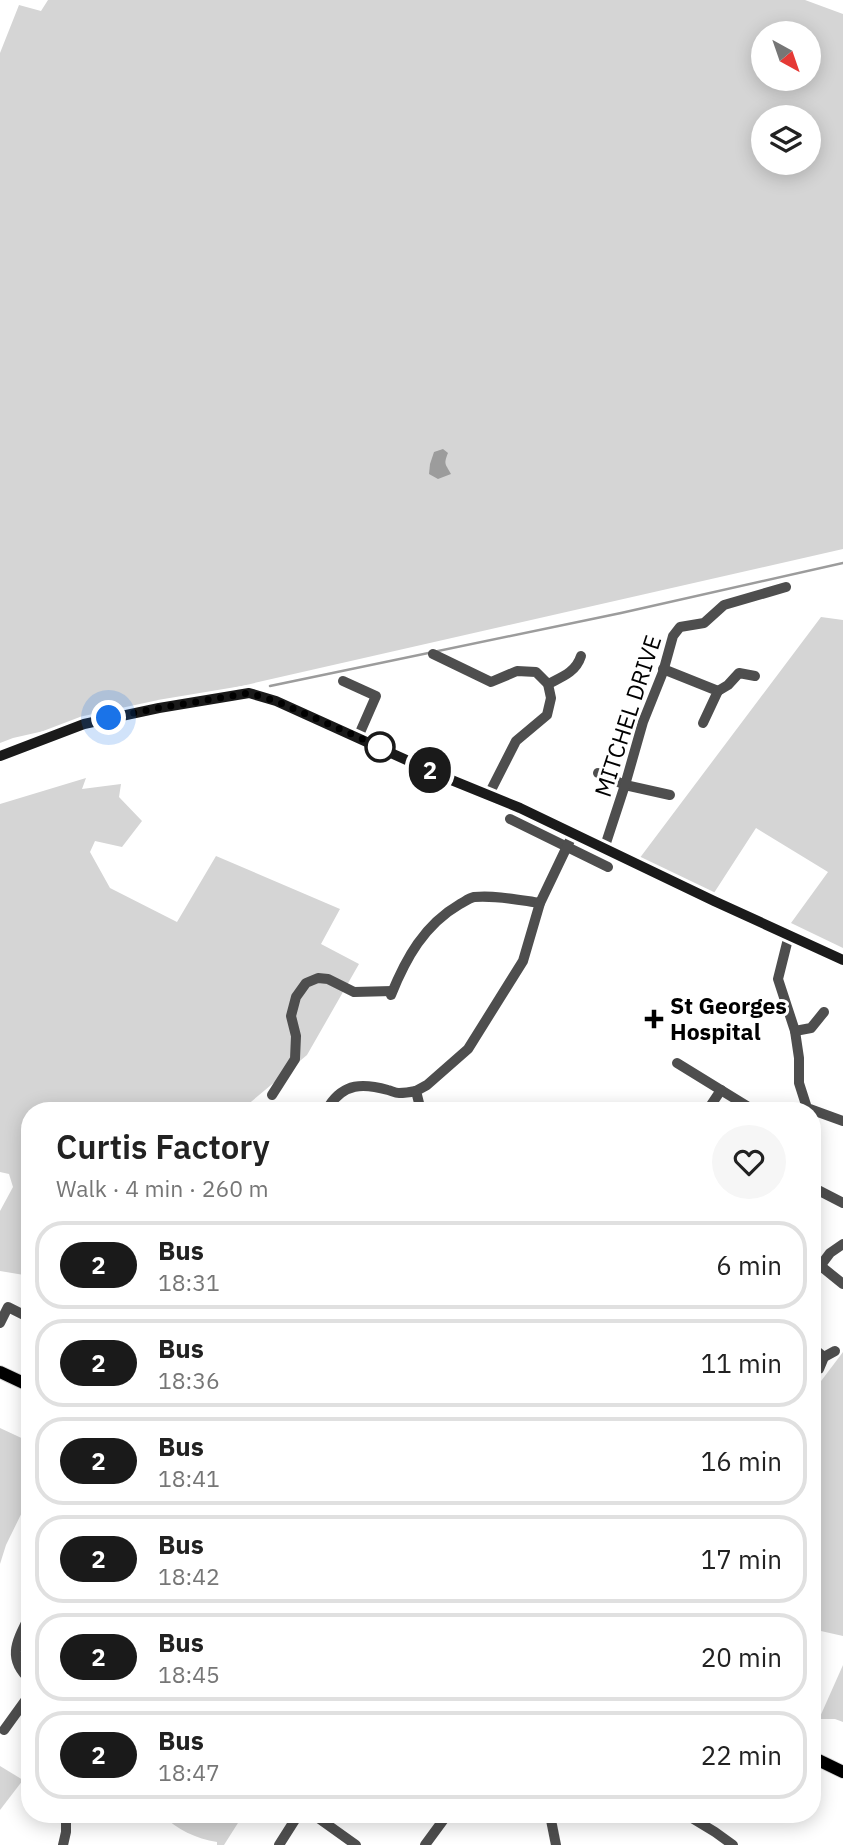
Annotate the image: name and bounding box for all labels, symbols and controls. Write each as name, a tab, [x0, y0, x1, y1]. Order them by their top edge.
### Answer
north arrow	[751, 21, 821, 91]
map controls	[751, 21, 821, 175]
button: layers	[751, 105, 821, 175]
street label: MITCHEL DRIVE	[587, 631, 667, 800]
your location	[91, 700, 126, 735]
unlabelled marker	[365, 732, 395, 762]
line badge: 2	[407, 747, 453, 793]
text: 2	[423, 754, 437, 786]
place label: St Georges Hospital	[670, 990, 787, 1046]
marker: St Georges Hospital	[644, 1009, 664, 1029]
text: Curtis Factory	[56, 1125, 270, 1168]
button: heart	[712, 1125, 786, 1199]
text: Walk · 4 min · 260 m	[56, 1173, 269, 1203]
text: Bus	[158, 1233, 204, 1267]
text: 6 min	[716, 1248, 782, 1282]
text: 2	[91, 1249, 106, 1281]
text: 18:31	[158, 1267, 220, 1297]
text: Bus	[158, 1331, 204, 1365]
text: 11 min	[701, 1346, 782, 1380]
text: 2	[91, 1347, 106, 1379]
text: 18:36	[158, 1365, 220, 1395]
text: Bus	[158, 1429, 204, 1463]
text: 16 min	[701, 1444, 782, 1478]
text: 2	[91, 1445, 106, 1477]
text: 18:41	[158, 1463, 220, 1493]
text: Bus	[158, 1527, 204, 1561]
text: 17 min	[701, 1542, 782, 1576]
text: 2	[91, 1543, 106, 1575]
text: 18:42	[158, 1561, 220, 1591]
text: Bus	[158, 1625, 204, 1659]
text: 20 min	[701, 1640, 782, 1674]
text: 2	[91, 1641, 106, 1673]
text: 18:45	[158, 1659, 220, 1689]
text: Bus	[158, 1723, 204, 1757]
text: 22 min	[701, 1738, 782, 1772]
text: 2	[91, 1739, 106, 1771]
text: 18:47	[158, 1757, 220, 1787]

